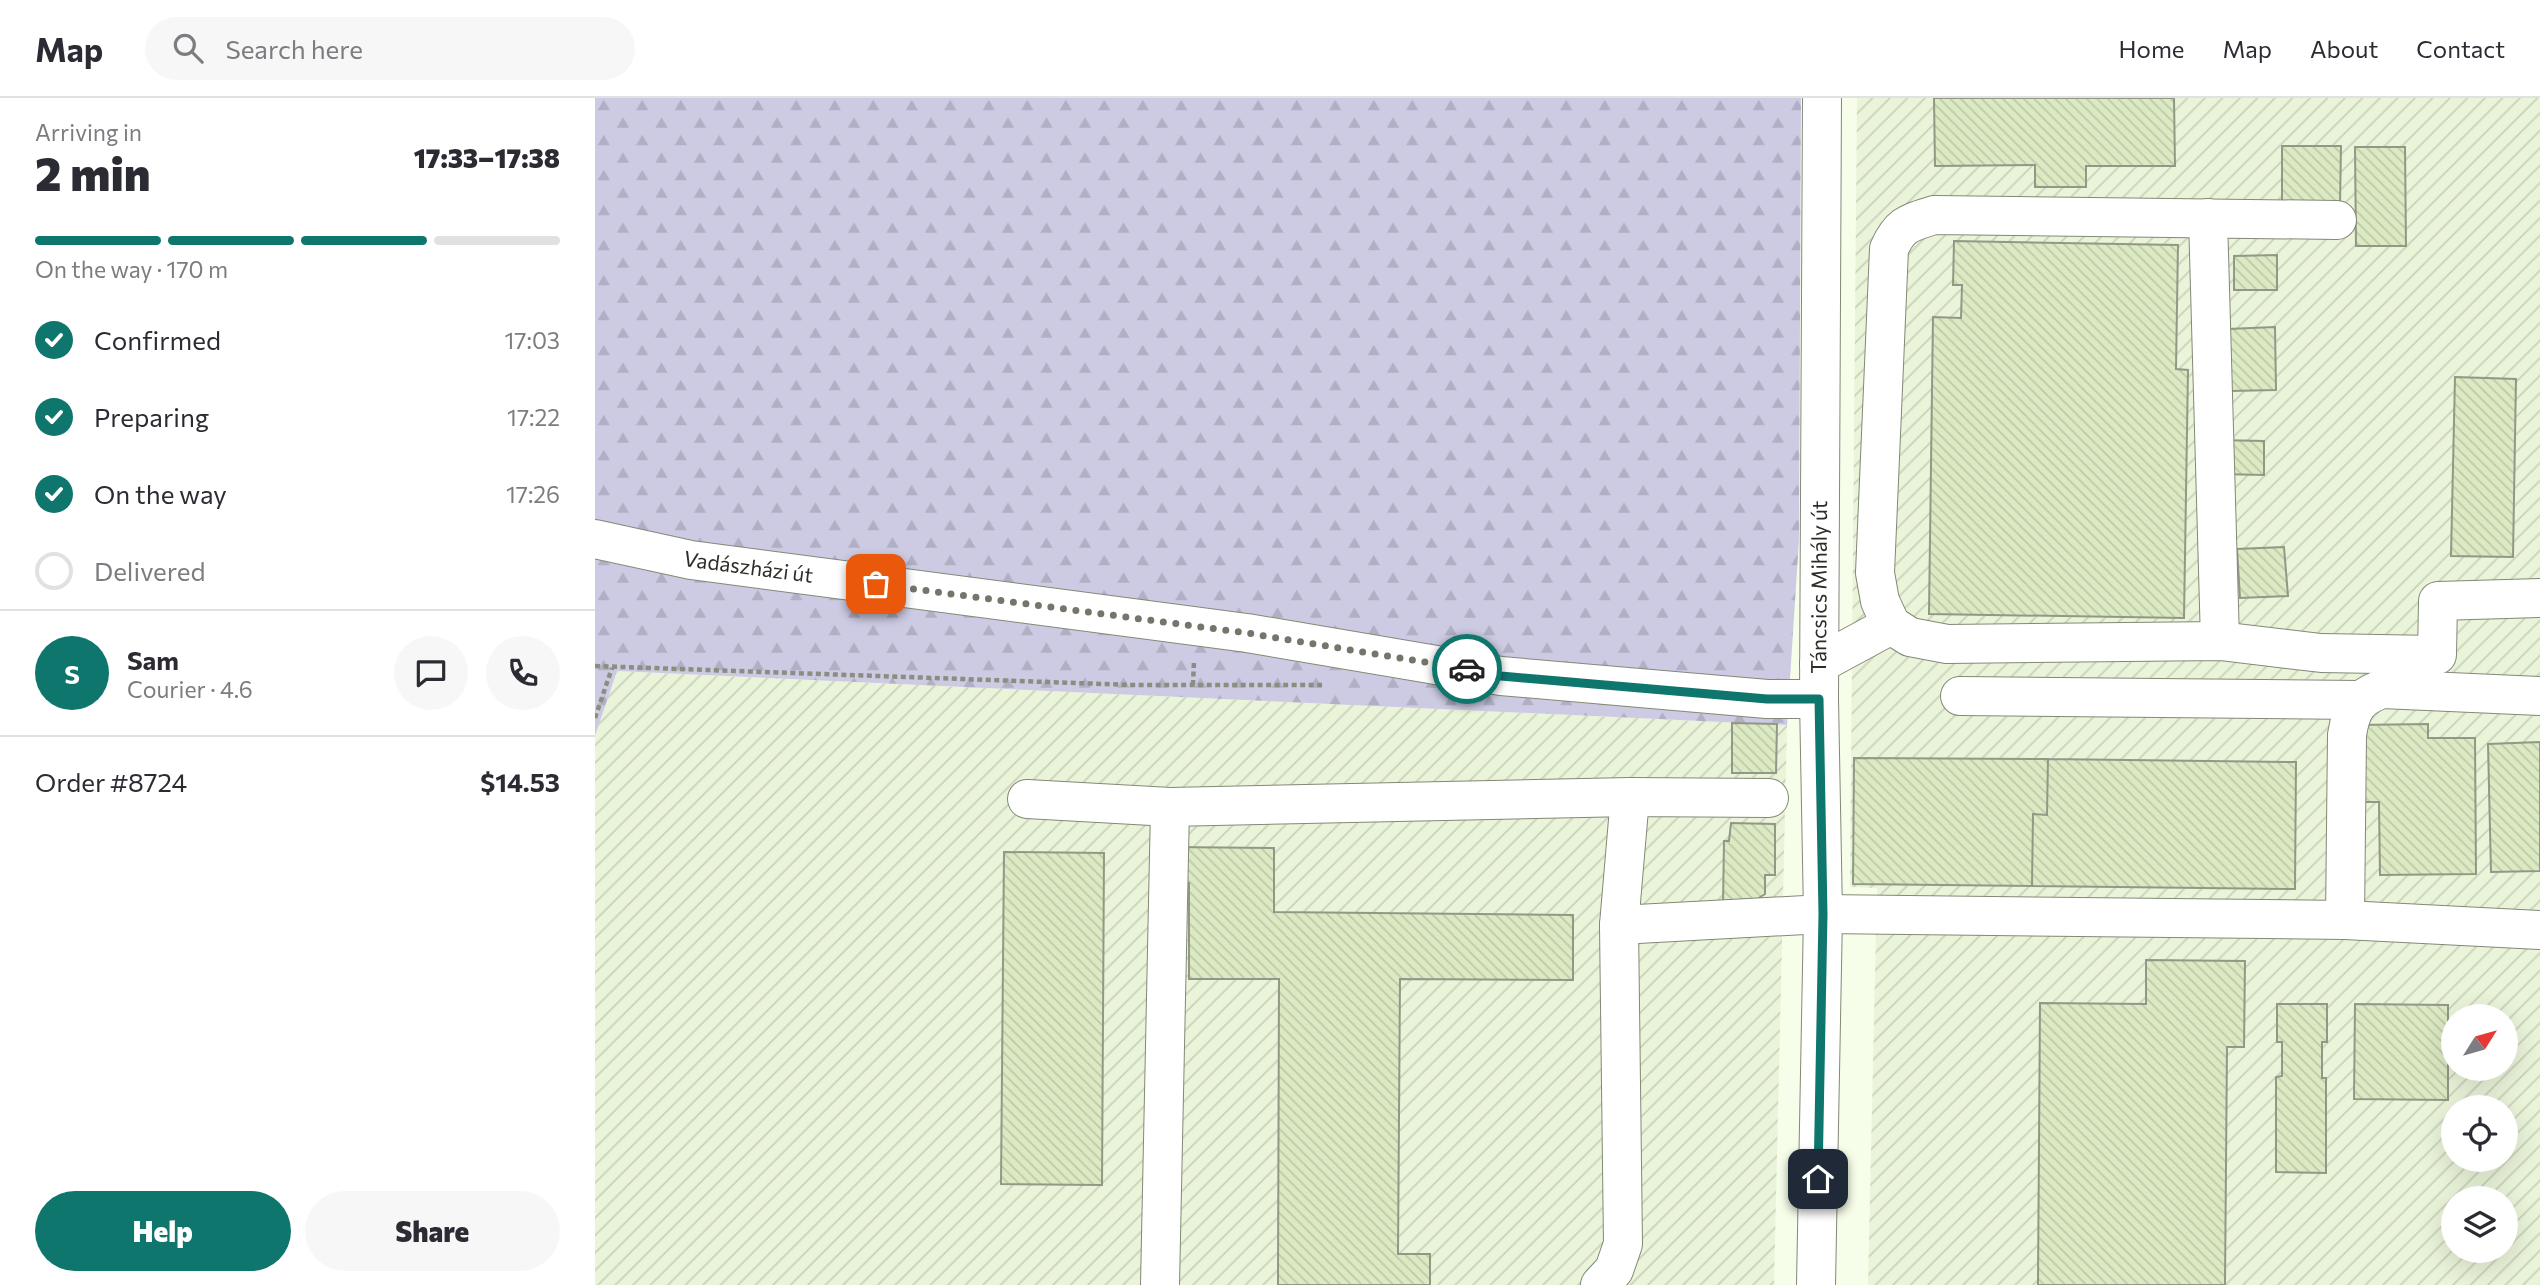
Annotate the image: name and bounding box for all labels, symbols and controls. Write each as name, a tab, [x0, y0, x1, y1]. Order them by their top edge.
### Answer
search box	[145, 17, 635, 80]
text: Map	[35, 28, 103, 69]
icon: search	[169, 29, 207, 67]
text: Search here	[225, 33, 363, 64]
text: Home	[2119, 34, 2185, 63]
text: Map	[2223, 34, 2272, 63]
text: About	[2310, 34, 2378, 63]
text: Contact	[2416, 34, 2505, 63]
text: Arriving in	[35, 118, 142, 146]
text: 17:33–17:38	[414, 142, 560, 173]
text: 2 min	[35, 144, 151, 200]
text: On the way · 170 m	[35, 255, 228, 283]
icon: check	[35, 321, 73, 359]
text: Confirmed	[94, 324, 221, 355]
text: 17:03	[505, 326, 560, 354]
icon: check	[35, 398, 73, 436]
text: Preparing	[94, 401, 209, 432]
text: 17:22	[507, 403, 560, 431]
icon: check	[35, 475, 73, 513]
text: On the way	[94, 478, 227, 509]
text: 17:26	[506, 480, 560, 508]
street label: Táncsics Mihály út	[1805, 501, 1831, 674]
street label: Vadászházi út	[681, 545, 815, 587]
pin	[846, 554, 906, 614]
text: Delivered	[94, 555, 205, 586]
icon: bag	[857, 565, 895, 603]
courier	[1432, 634, 1502, 704]
button: chat	[394, 636, 468, 710]
button: phone	[486, 636, 560, 710]
text: Sam	[127, 644, 179, 675]
icon: car	[1448, 650, 1486, 688]
text: S	[64, 658, 80, 689]
text: Courier · 4.6	[127, 675, 253, 703]
text: Order #8724	[35, 766, 187, 797]
text: $14.53	[480, 766, 560, 797]
north arrow	[2441, 1004, 2518, 1082]
map controls	[2441, 1004, 2518, 1263]
button: locate	[2441, 1095, 2518, 1172]
pin	[1788, 1149, 1848, 1209]
icon: home	[1799, 1160, 1837, 1198]
button: layers	[2441, 1186, 2518, 1263]
button: Help	[35, 1191, 291, 1271]
button: Share	[305, 1191, 560, 1271]

